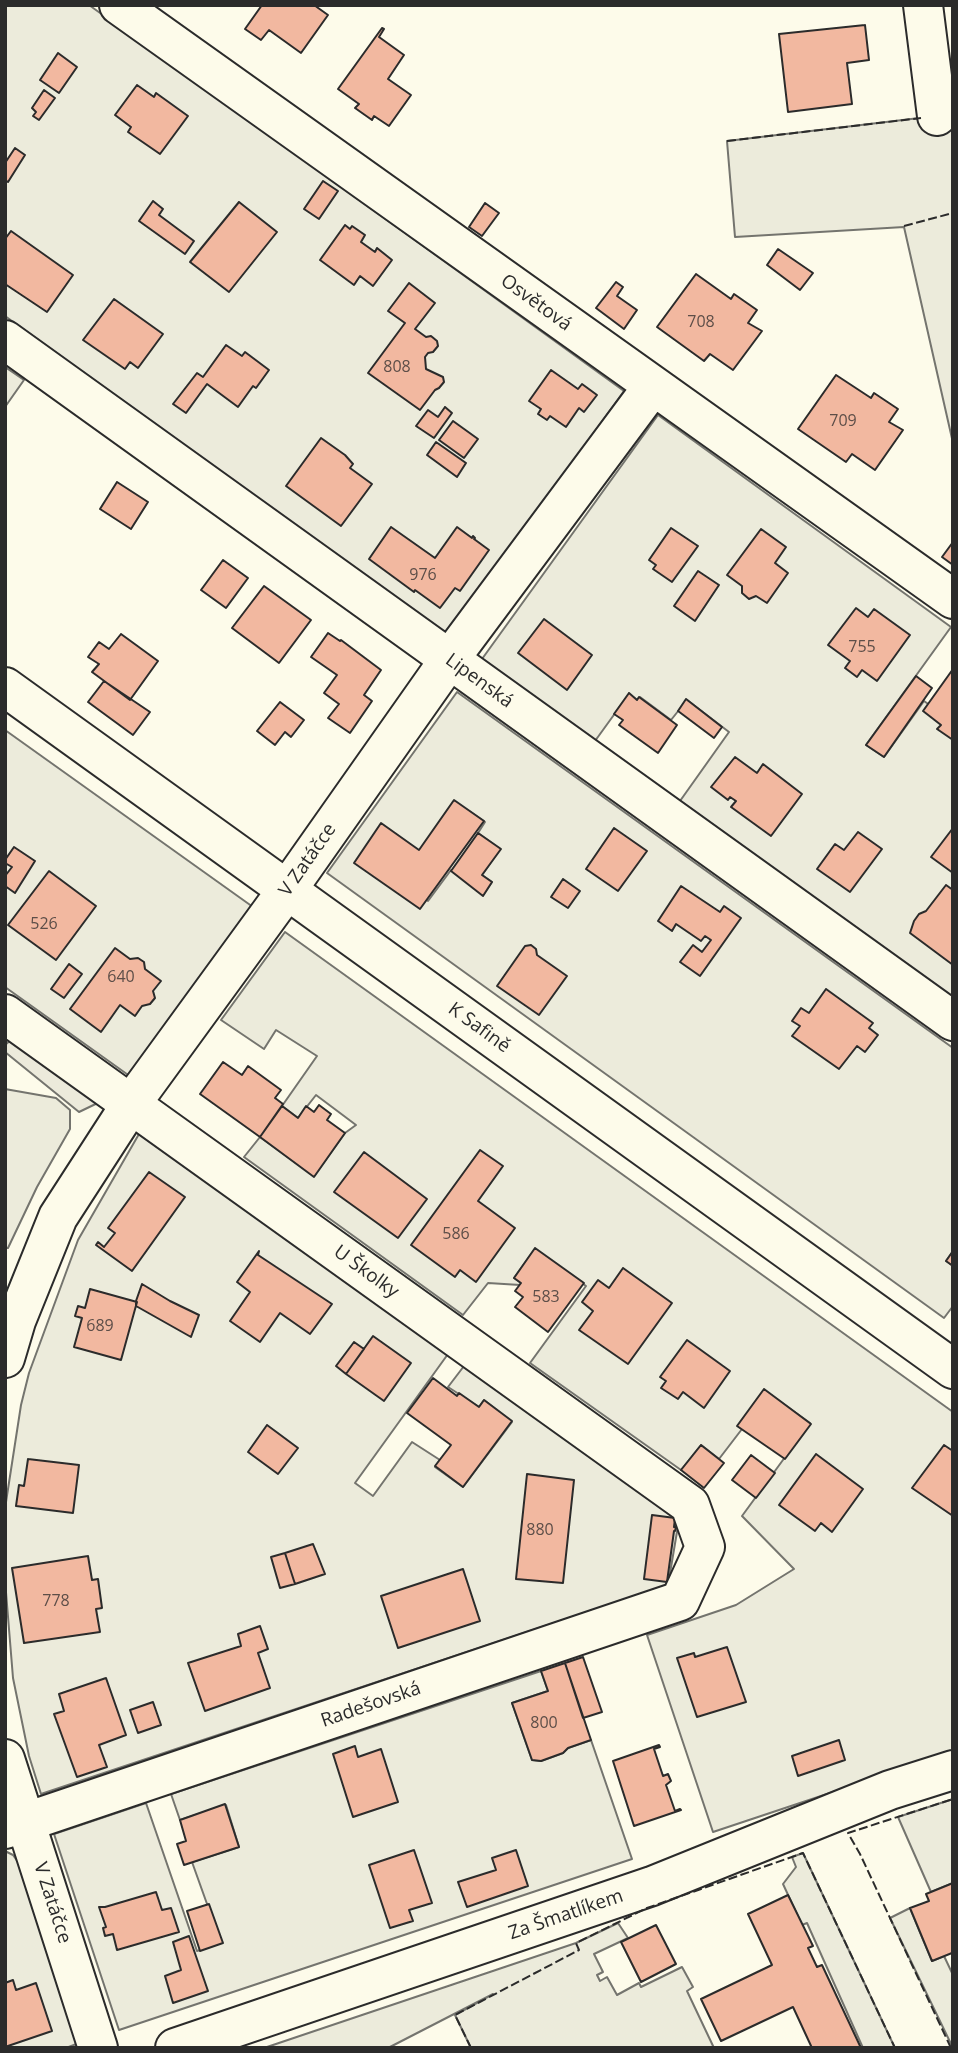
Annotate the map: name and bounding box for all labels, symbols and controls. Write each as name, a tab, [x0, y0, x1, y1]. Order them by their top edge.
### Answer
street label: Osvětová	[496, 270, 576, 336]
house number: 708	[687, 312, 715, 332]
house number: 808	[383, 357, 411, 377]
house number: 709	[829, 411, 857, 431]
house number: 976	[409, 565, 437, 585]
house number: 755	[848, 637, 876, 657]
street label: Lipenská	[441, 649, 517, 713]
street label: V Zatáčce	[275, 819, 341, 901]
house number: 526	[30, 914, 58, 934]
house number: 640	[107, 967, 135, 987]
street label: K Safině	[444, 998, 514, 1058]
house number: 586	[442, 1224, 470, 1244]
street label: U Školky	[329, 1241, 403, 1303]
house number: 583	[532, 1287, 560, 1307]
house number: 689	[86, 1316, 114, 1336]
house number: 880	[526, 1520, 554, 1540]
house number: 778	[42, 1591, 70, 1611]
street label: Radešovská	[318, 1677, 424, 1733]
house number: 800	[530, 1713, 558, 1733]
street label: V Zatáčce	[28, 1860, 76, 1946]
street label: Za Šmatlíkem	[506, 1885, 626, 1945]

